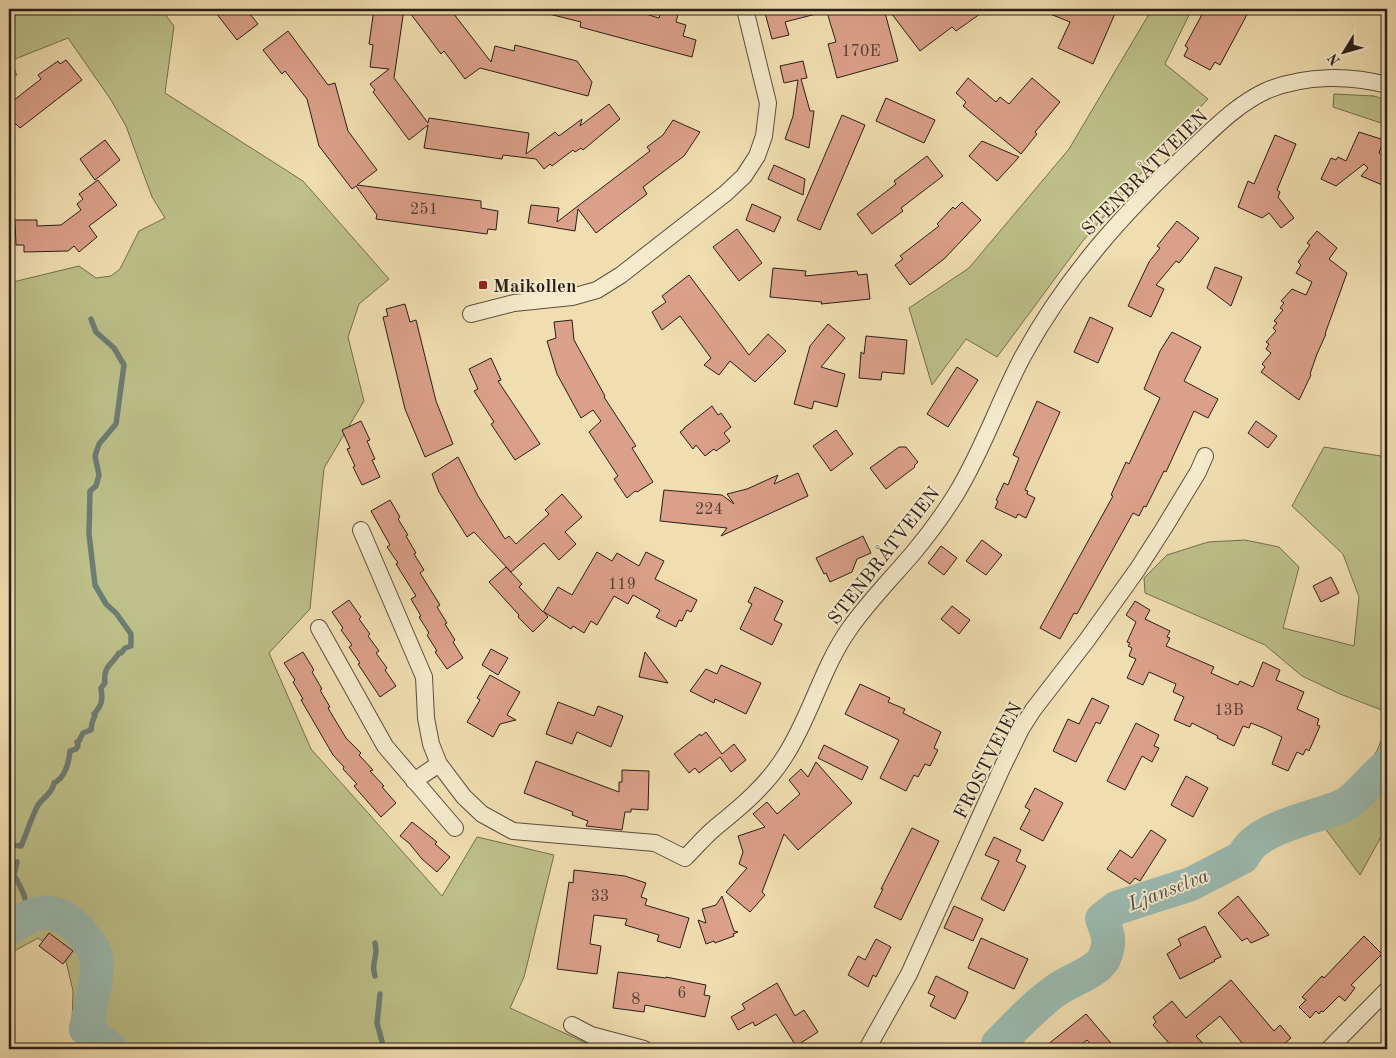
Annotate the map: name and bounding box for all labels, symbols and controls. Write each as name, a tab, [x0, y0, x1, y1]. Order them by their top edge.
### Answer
north arrow	[1318, 28, 1368, 78]
house number: 170E	[842, 44, 880, 60]
text: N	[1325, 50, 1343, 68]
street label: STENBRÅTVEIEN	[1076, 103, 1213, 240]
house number: 251	[410, 202, 438, 218]
place label: Maikollen	[493, 278, 577, 297]
marker: Maikollen	[477, 279, 489, 291]
street label: STENBRÅTVEIEN	[821, 481, 945, 629]
house number: 224	[695, 502, 723, 518]
house number: 119	[608, 577, 636, 593]
street label: FROSTVEIEN	[952, 699, 1027, 823]
house number: 13B	[1214, 703, 1244, 719]
water label: Ljanselva	[1125, 866, 1212, 916]
house number: 33	[591, 889, 609, 905]
house number: 6	[677, 986, 687, 1002]
house number: 8	[631, 992, 641, 1008]

